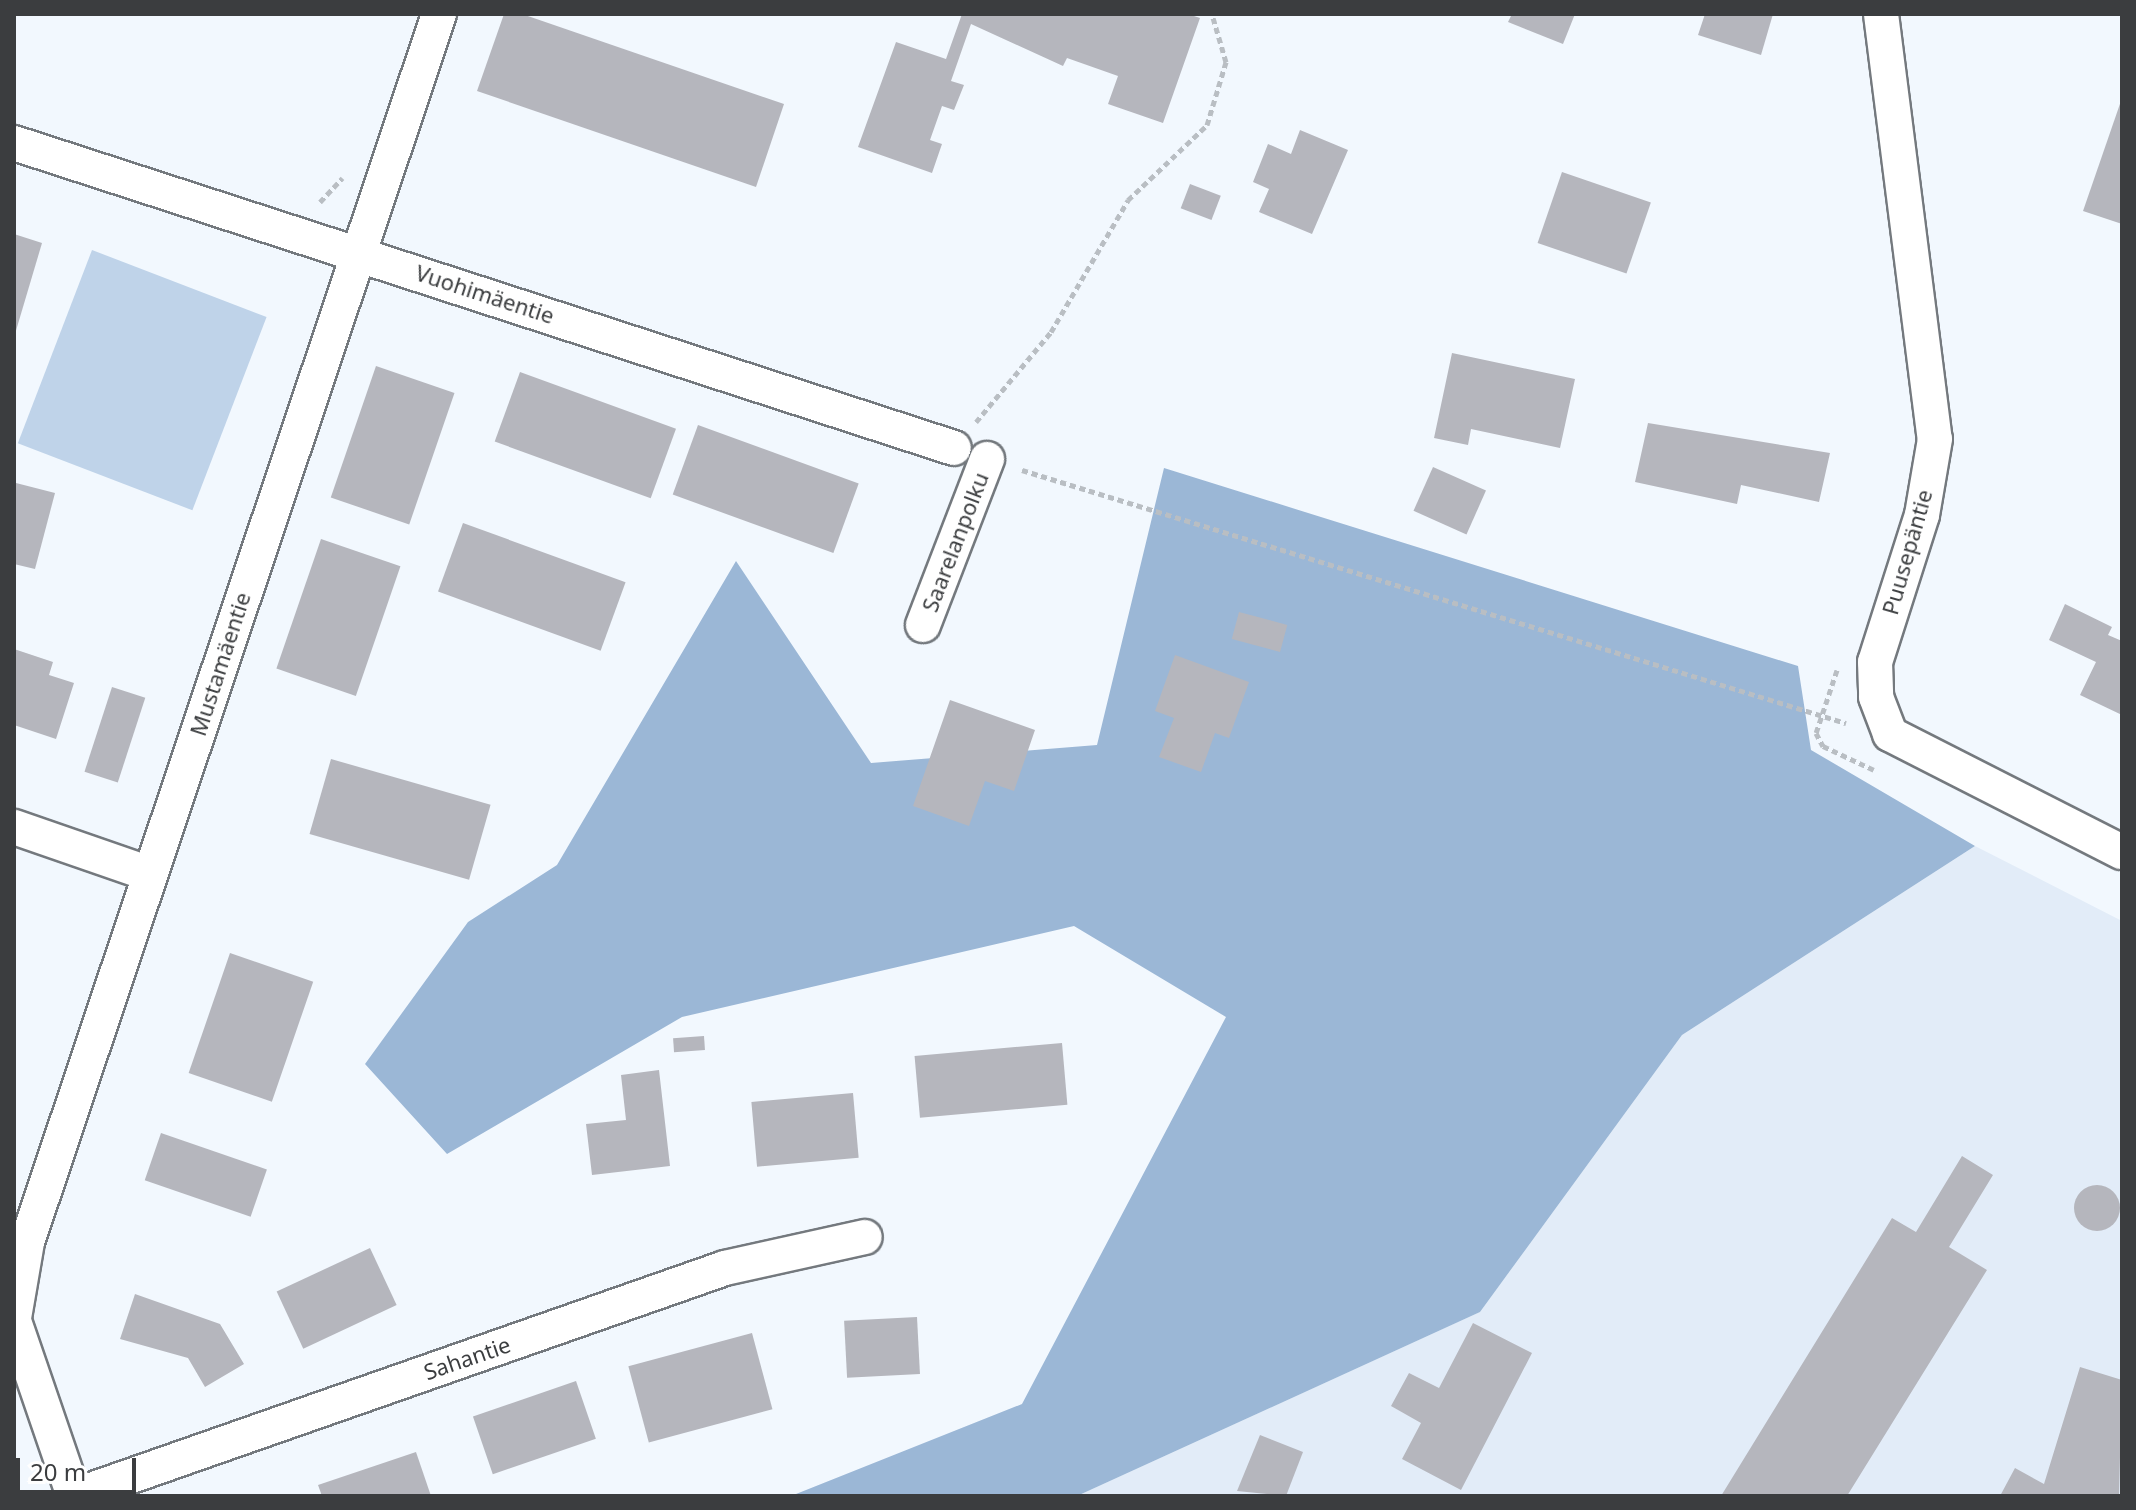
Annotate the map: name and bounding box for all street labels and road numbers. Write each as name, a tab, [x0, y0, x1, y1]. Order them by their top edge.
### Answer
street label: Vuohimäentie	[412, 259, 558, 329]
street label: Saarelanpolku	[916, 469, 994, 615]
street label: Puusepäntie	[1877, 486, 1937, 618]
street label: Mustamäentie	[184, 589, 256, 739]
street label: Sahantie	[420, 1331, 514, 1385]

